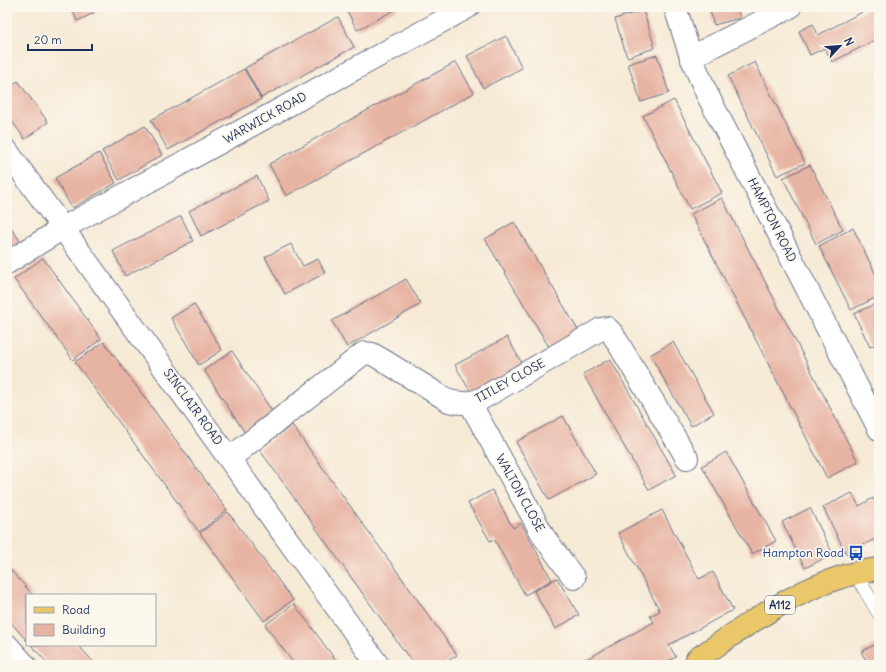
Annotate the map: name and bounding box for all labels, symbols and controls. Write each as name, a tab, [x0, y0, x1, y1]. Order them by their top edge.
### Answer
scale bar	[28, 26, 92, 52]
north arrow	[820, 26, 860, 66]
text: 20 m	[34, 32, 62, 47]
text: N	[841, 35, 857, 48]
street label: WARWICK ROAD	[220, 88, 309, 147]
street label: HAMPTON ROAD	[745, 175, 800, 264]
street label: TITLEY CLOSE	[472, 355, 547, 406]
street label: SINCLAIR ROAD	[161, 365, 226, 448]
street label: WALTON CLOSE	[493, 451, 548, 534]
bus stop icon: Hampton Road	[847, 544, 865, 562]
place label: Hampton Road	[763, 545, 844, 560]
legend	[26, 594, 156, 646]
road number: A112	[765, 596, 795, 614]
text: Road	[62, 602, 90, 617]
text: Building	[62, 622, 106, 637]

